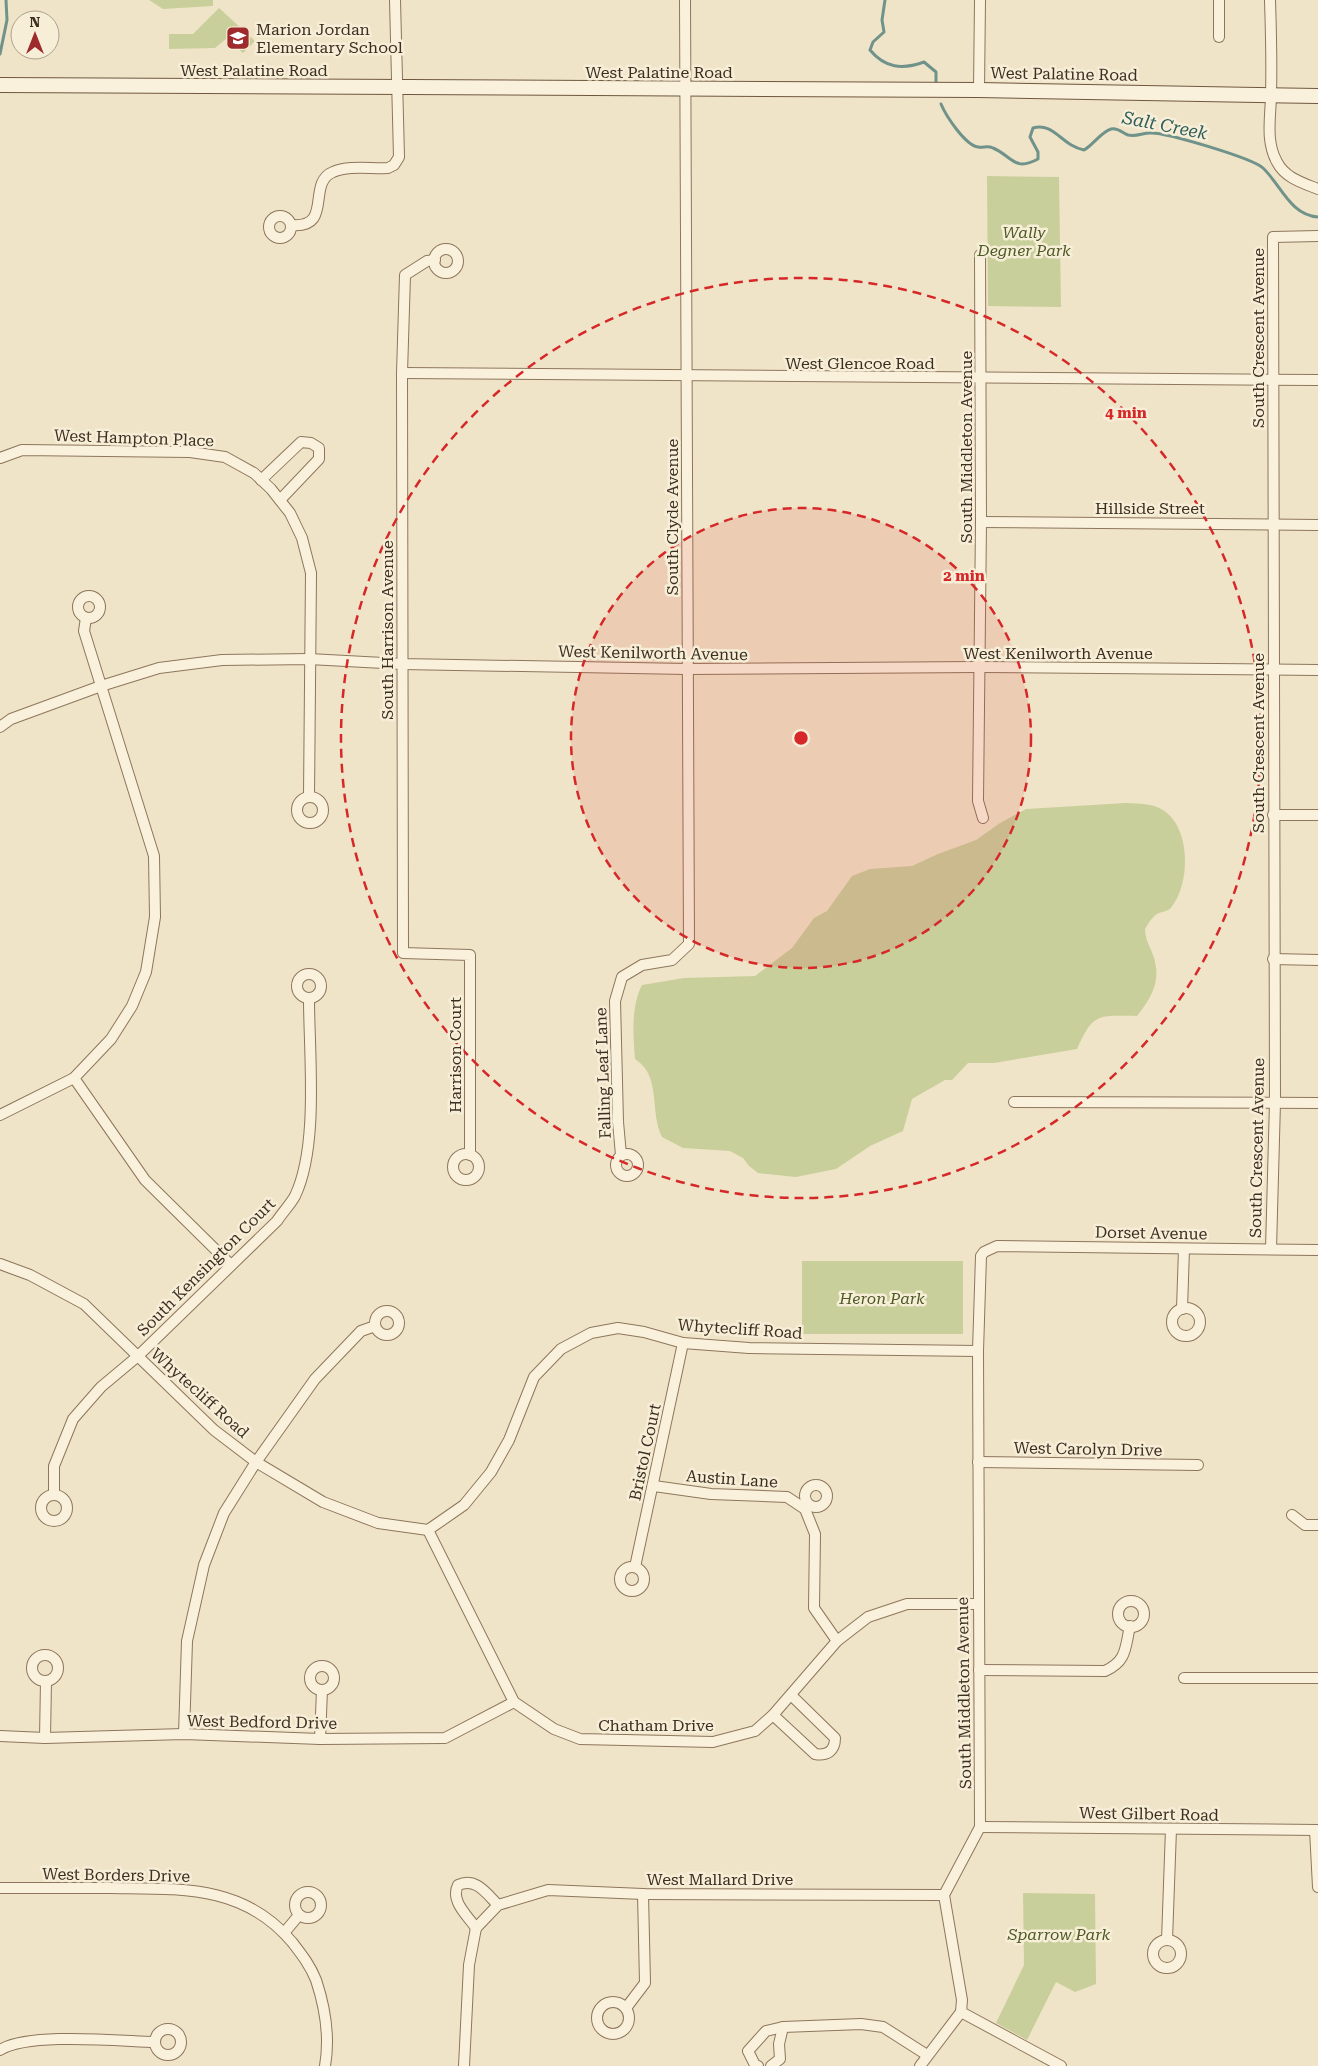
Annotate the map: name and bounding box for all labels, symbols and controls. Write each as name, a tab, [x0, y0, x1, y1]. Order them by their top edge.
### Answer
north arrow	[10, 10, 60, 60]
text: N	[30, 14, 41, 30]
place label: Marion Jordan Elementary School	[256, 20, 403, 57]
school or university icon: Marion Jordan Elementary School	[225, 25, 251, 51]
street label: West Palatine Road	[180, 61, 328, 80]
street label: West Palatine Road	[585, 63, 733, 82]
street label: West Palatine Road	[990, 63, 1138, 85]
water label: Salt Creek	[1120, 106, 1210, 144]
park label: Wally Degner Park	[976, 223, 1071, 260]
street label: South Crescent Avenue	[1249, 248, 1268, 428]
street label: South Middleton Avenue	[957, 351, 976, 543]
street label: West Glencoe Road	[785, 354, 935, 373]
text: 4 min	[1105, 404, 1147, 422]
street label: West Hampton Place	[54, 426, 215, 450]
street label: South Clyde Avenue	[663, 439, 682, 595]
street label: Hillside Street	[1095, 499, 1205, 518]
street label: South Harrison Avenue	[378, 540, 397, 720]
text: 2 min	[943, 567, 985, 585]
street label: West Kenilworth Avenue	[558, 642, 748, 664]
street label: West Kenilworth Avenue	[963, 644, 1153, 663]
street label: South Crescent Avenue	[1249, 653, 1268, 833]
centre of rings	[792, 729, 810, 747]
street label: Harrison Court	[446, 997, 465, 1113]
street label: Falling Leaf Lane	[591, 1007, 615, 1139]
street label: South Crescent Avenue	[1246, 1058, 1268, 1238]
street label: South Kensington Court	[133, 1194, 279, 1340]
street label: Dorset Avenue	[1095, 1223, 1208, 1243]
park label: Heron Park	[838, 1289, 925, 1308]
street label: Whytecliff Road	[677, 1315, 803, 1343]
street label: Whytecliff Road	[147, 1344, 253, 1442]
street label: Bristol Court	[625, 1402, 665, 1502]
street label: West Carolyn Drive	[1013, 1438, 1163, 1460]
street label: Austin Lane	[686, 1466, 779, 1492]
street label: South Middleton Avenue	[953, 1596, 975, 1789]
street label: West Bedford Drive	[187, 1711, 338, 1733]
street label: Chatham Drive	[598, 1716, 714, 1735]
street label: West Gilbert Road	[1079, 1803, 1219, 1825]
street label: West Borders Drive	[42, 1864, 190, 1886]
street label: West Mallard Drive	[647, 1870, 794, 1889]
park label: Sparrow Park	[1007, 1925, 1111, 1944]

